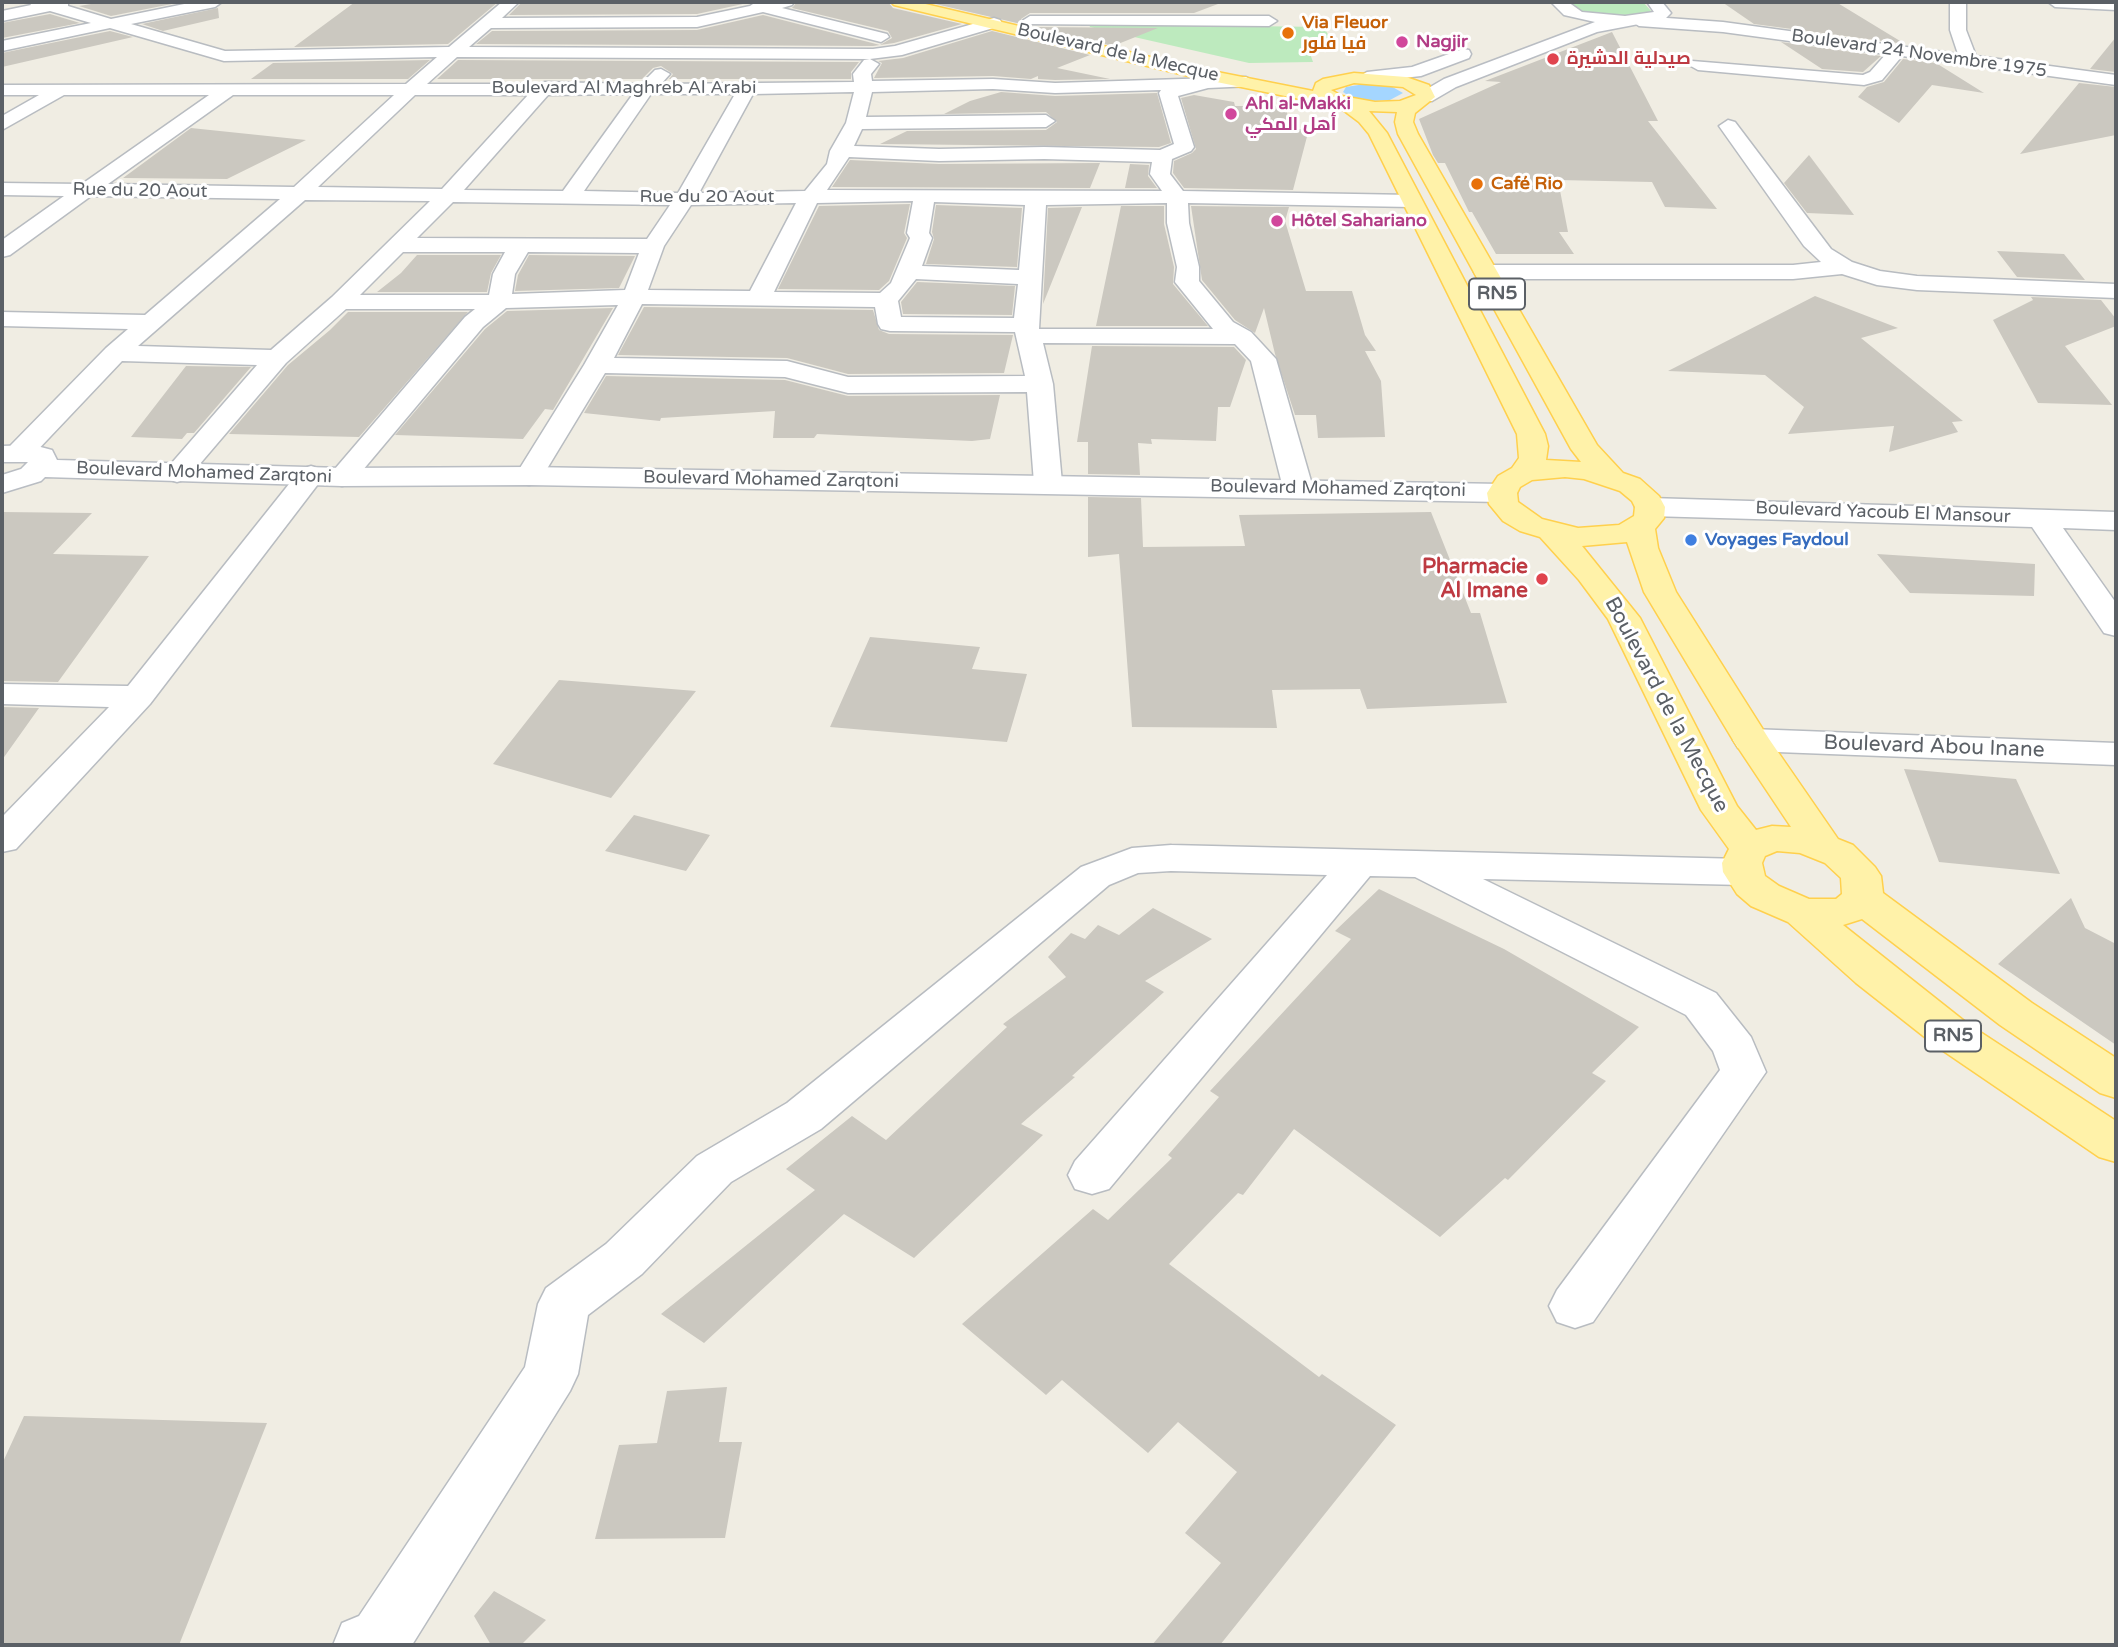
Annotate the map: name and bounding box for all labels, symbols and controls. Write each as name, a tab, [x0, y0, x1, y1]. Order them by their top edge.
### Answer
place label: Via Fleuor فيا فلور	[1302, 12, 1388, 54]
street label: Boulevard de la Mecque	[1015, 19, 1221, 87]
marker: Via Fleuor فيا فلور	[1280, 25, 1296, 41]
street label: Boulevard 24 Novembre 1975	[1790, 25, 2048, 83]
place label: Nagjir	[1416, 31, 1468, 53]
marker: Nagjir	[1394, 34, 1410, 50]
place label: صيدلية الدشيرة	[1567, 48, 1691, 70]
marker: صيدلية الدشيرة	[1545, 51, 1561, 67]
street label: Boulevard Al Maghreb Al Arabi	[492, 77, 756, 99]
place label: Ahl al-Makki أهل المكي	[1245, 93, 1351, 136]
marker: Ahl al-Makki أهل المكي	[1223, 106, 1239, 122]
place label: Café Rio	[1491, 173, 1563, 195]
marker: Café Rio	[1469, 176, 1485, 192]
street label: Rue du 20 Aout	[72, 179, 208, 203]
street label: Rue du 20 Aout	[640, 186, 774, 208]
place label: Hôtel Sahariano	[1291, 210, 1427, 232]
marker: Hôtel Sahariano	[1269, 213, 1285, 229]
road number: RN5	[1469, 278, 1525, 310]
street label: Boulevard Mohamed Zarqtoni	[76, 458, 332, 488]
street label: Boulevard Mohamed Zarqtoni	[643, 467, 899, 493]
street label: Boulevard Mohamed Zarqtoni	[1210, 476, 1466, 502]
street label: Boulevard Yacoub El Mansour	[1755, 498, 2011, 528]
place label: Voyages Faydoul	[1705, 529, 1849, 551]
marker: Voyages Faydoul	[1683, 532, 1699, 548]
place label: Pharmacie Al Imane	[1422, 554, 1528, 604]
marker: Pharmacie Al Imane	[1534, 571, 1550, 587]
street label: Boulevard de la Mecque	[1598, 593, 1734, 817]
street label: Boulevard Abou Inane	[1823, 731, 2045, 763]
road number: RN5	[1925, 1020, 1981, 1052]

